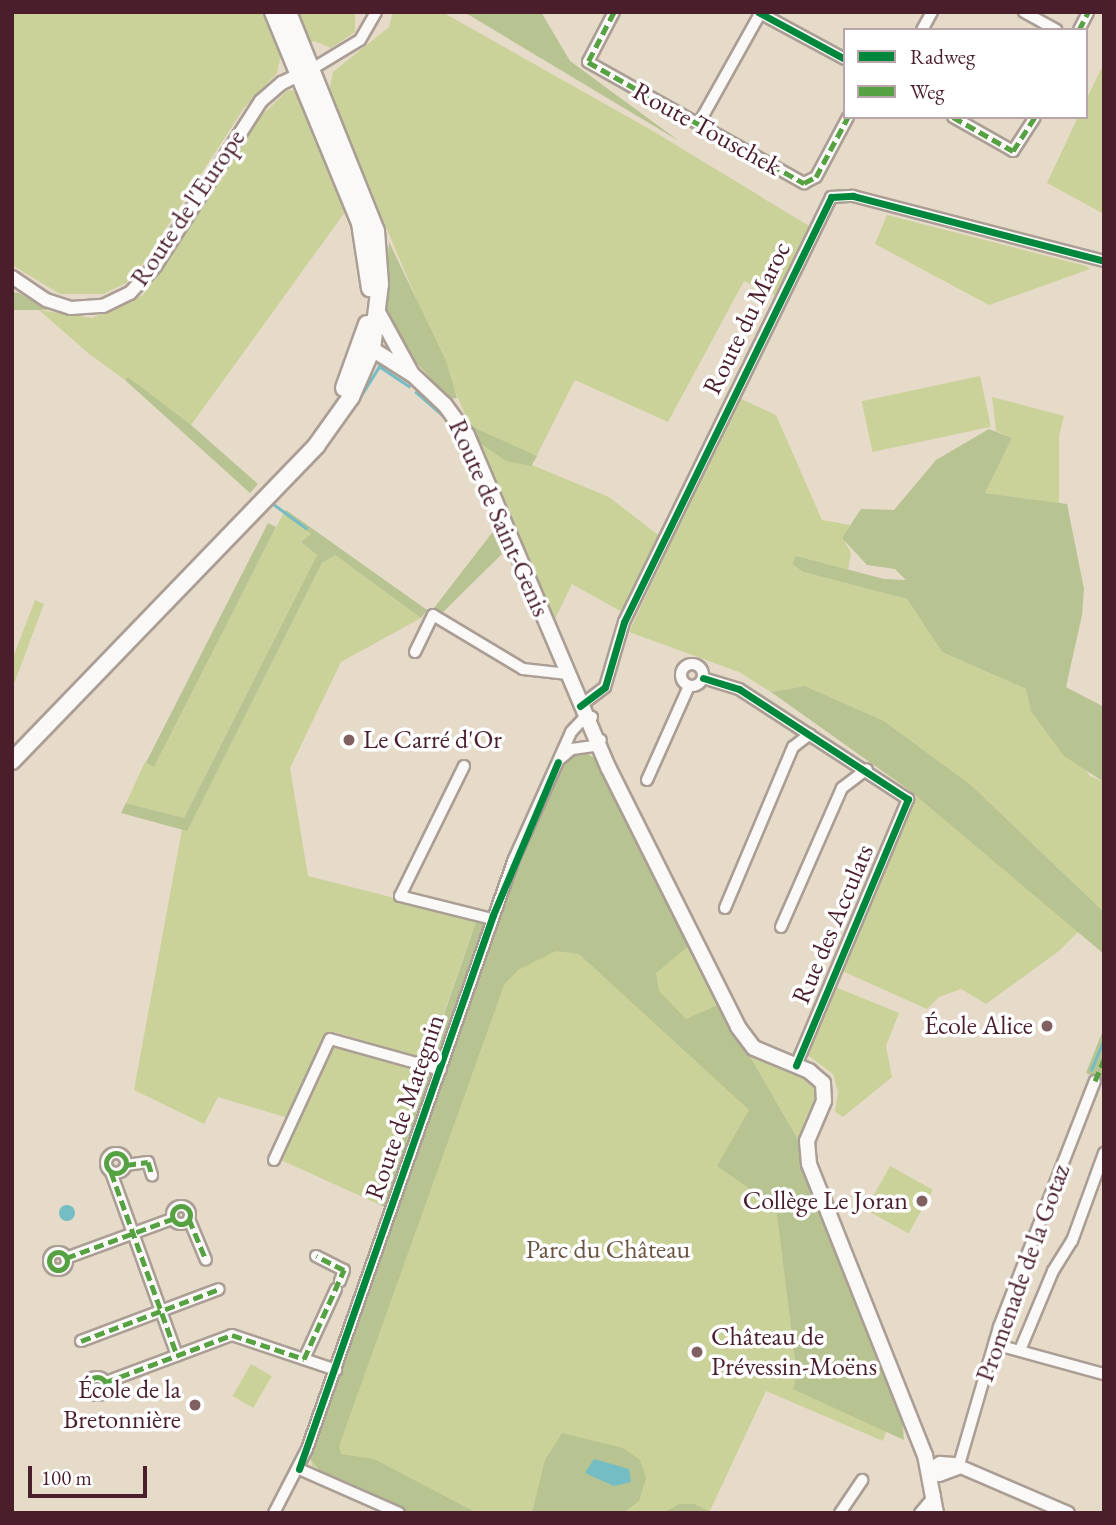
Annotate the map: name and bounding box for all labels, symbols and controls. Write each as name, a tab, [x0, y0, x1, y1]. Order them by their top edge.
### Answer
legend	[843, 28, 1088, 119]
text: Radweg	[910, 43, 975, 70]
street label: Route Touschek	[627, 75, 787, 183]
text: Weg	[910, 78, 944, 105]
street label: Route de l'Europe	[124, 124, 252, 292]
street label: Route du Maroc	[697, 237, 797, 399]
street label: Route de Saint-Genis	[442, 415, 556, 621]
place label: Le Carré d'Or	[363, 724, 502, 756]
marker: Le Carré d'Or	[341, 732, 357, 748]
street label: Rue des Acculats	[785, 840, 881, 1008]
street label: Route de Mategnin	[359, 1010, 451, 1204]
place label: École Alice	[924, 1010, 1033, 1042]
marker: École Alice	[1039, 1018, 1055, 1034]
street label: Promenade de la Gotaz	[969, 1160, 1077, 1386]
place label: Collège Le Joran	[743, 1185, 908, 1217]
marker: Collège Le Joran	[914, 1193, 930, 1209]
park label: Parc du Château	[526, 1234, 690, 1266]
place label: Château de Prévessin-Moëns	[711, 1321, 877, 1382]
marker: Château de Prévessin-Moëns	[689, 1344, 705, 1360]
place label: École de la Bretonnière	[63, 1374, 181, 1436]
marker: École de la Bretonnière	[187, 1397, 203, 1413]
scale bar	[32, 1452, 150, 1496]
text: 100 m	[41, 1464, 92, 1491]

